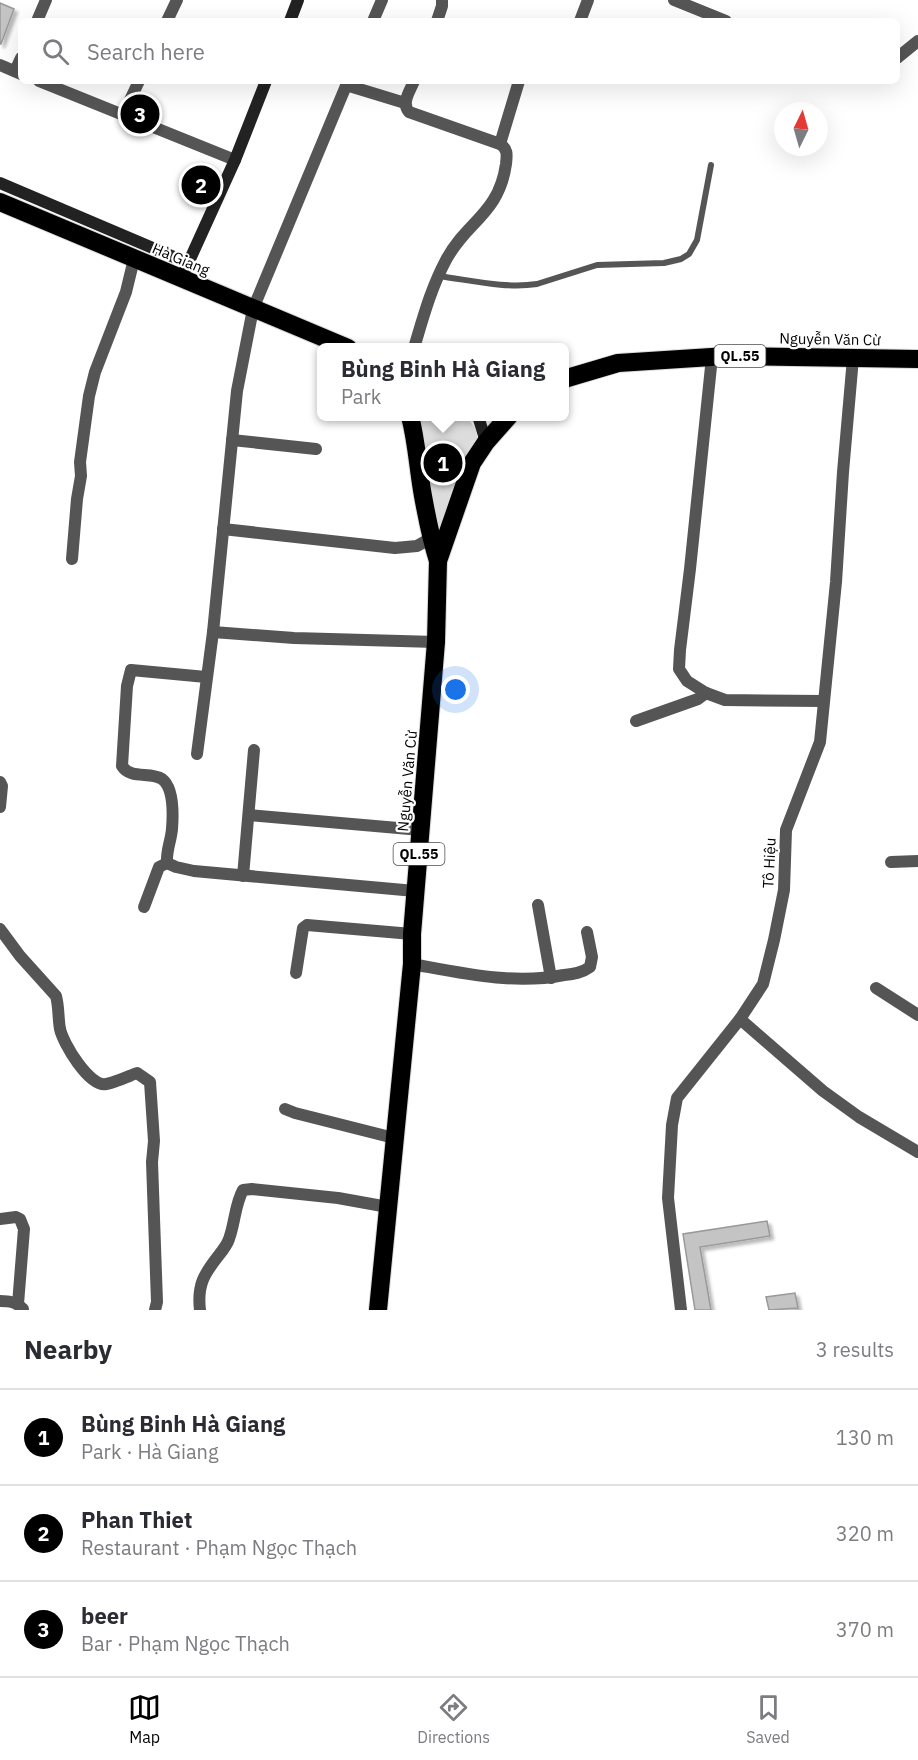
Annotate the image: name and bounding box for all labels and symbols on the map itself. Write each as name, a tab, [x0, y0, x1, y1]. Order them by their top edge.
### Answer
pin: 3	[120, 92, 160, 136]
north arrow	[774, 102, 828, 156]
pin: 2	[182, 162, 220, 207]
street label: Hà Giang	[149, 238, 213, 280]
street label: Nguyễn Văn Cừ	[779, 329, 881, 349]
road number: QL.55	[714, 345, 766, 367]
pin: 1	[424, 440, 462, 486]
your location	[441, 675, 470, 704]
street label: Nguyễn Văn Cừ	[393, 729, 421, 832]
street label: Tô Hiệu	[758, 837, 780, 889]
road number: QL.55	[394, 843, 444, 865]

